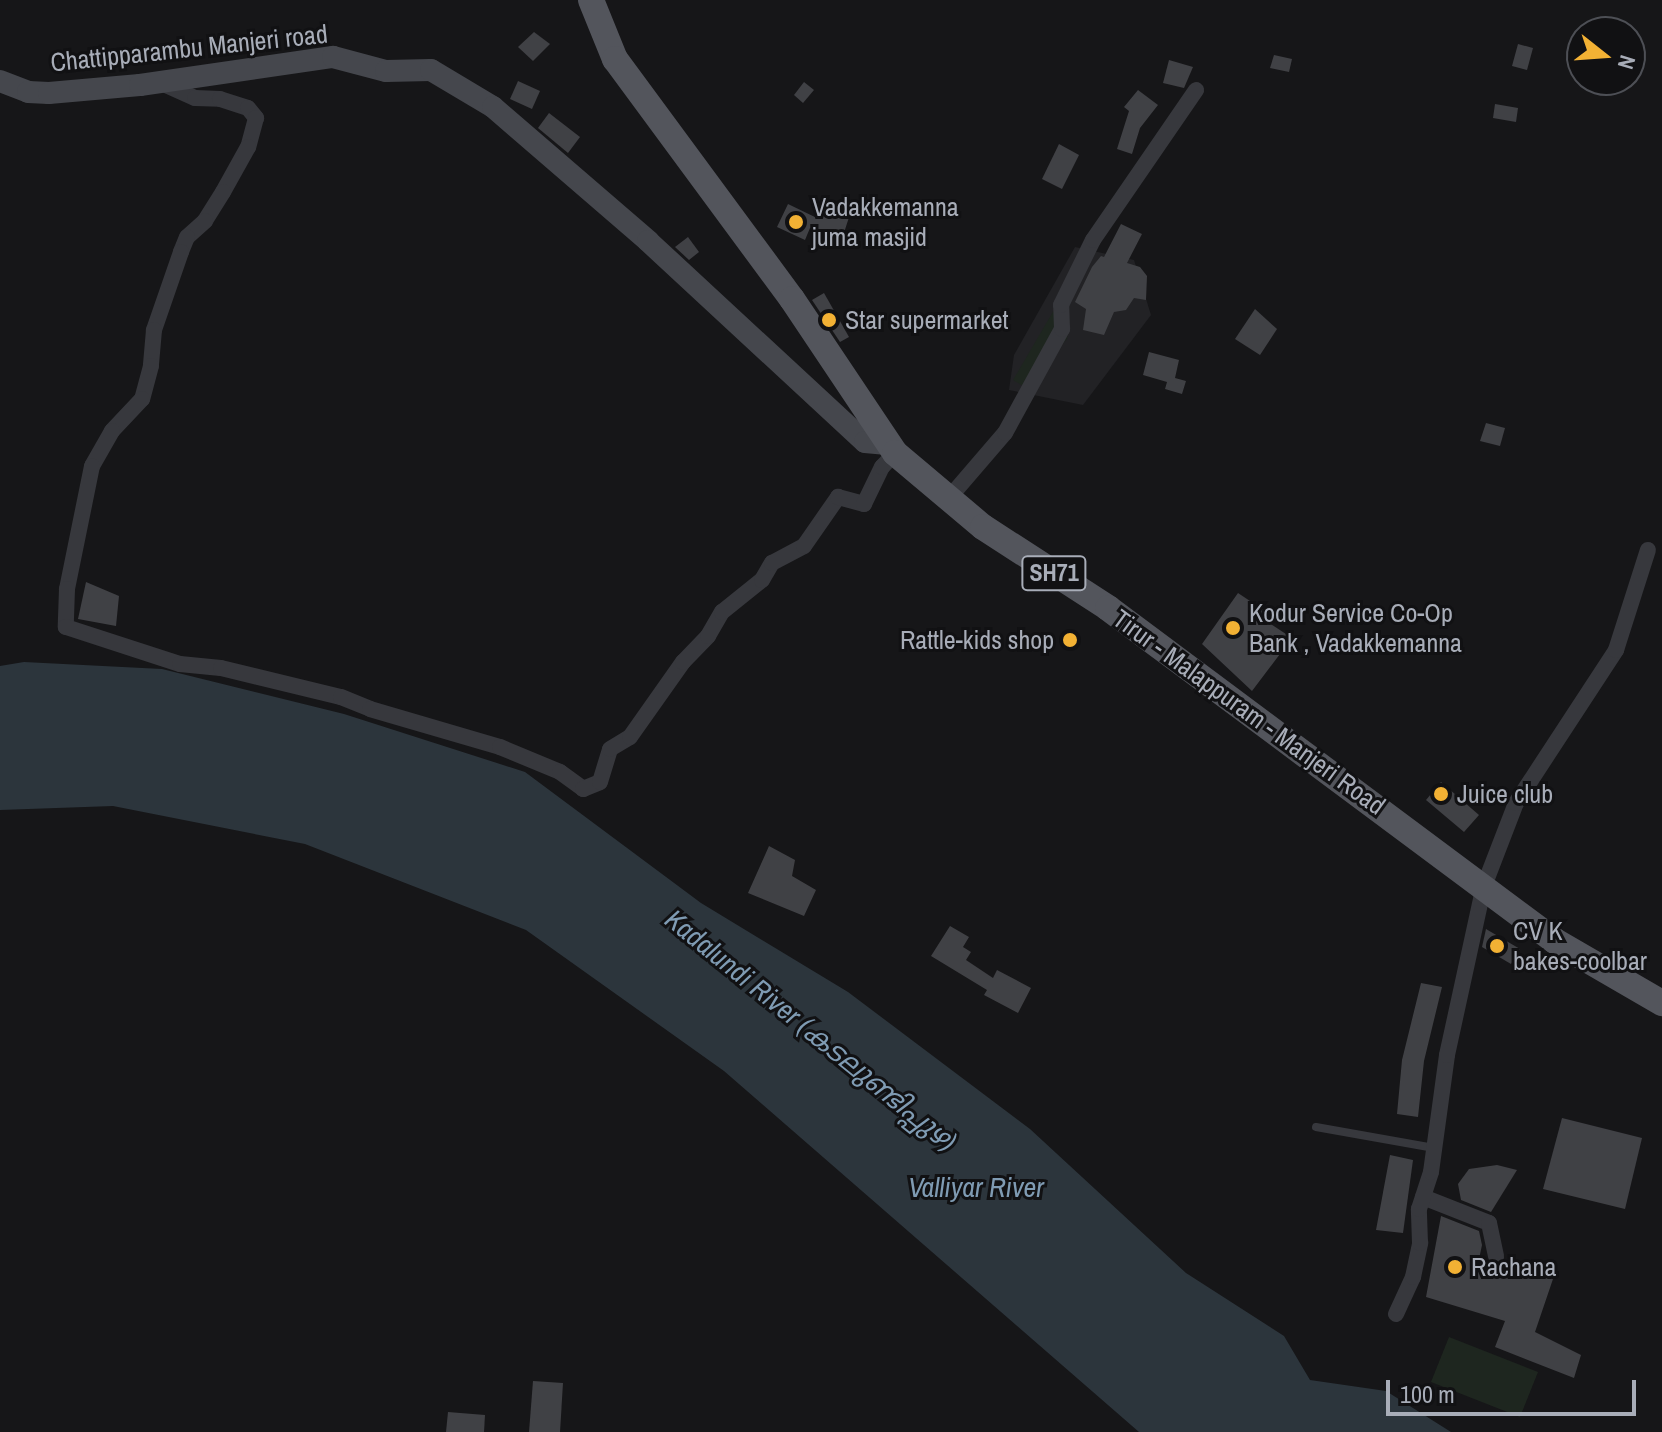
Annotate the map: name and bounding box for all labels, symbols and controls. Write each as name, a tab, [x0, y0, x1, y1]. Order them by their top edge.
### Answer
north arrow	[1566, 16, 1646, 96]
street label: Chattipparambu Manjeri road	[49, 18, 329, 78]
text: N	[1611, 52, 1643, 73]
place label: Vadakkemanna juma masjid	[812, 191, 959, 252]
marker: Vadakkemanna juma masjid	[787, 213, 805, 231]
place label: Star supermarket	[845, 304, 1009, 336]
marker: Star supermarket	[820, 311, 838, 329]
road number: SH71	[1020, 553, 1088, 593]
place label: Kodur Service Co-Op Bank , Vadakkemanna	[1249, 597, 1462, 658]
street label: Tirur - Malappuram - Manjeri Road	[1107, 603, 1391, 821]
marker: Kodur Service Co-Op Bank , Vadakkemanna	[1224, 619, 1242, 637]
place label: Rattle-kids shop	[900, 624, 1054, 656]
marker: Rattle-kids shop	[1061, 631, 1079, 649]
place label: Juice club	[1457, 778, 1553, 810]
marker: Juice club	[1432, 785, 1450, 803]
water label: Kadalundi River (കടലുണ്ടിപ്പുഴ)	[659, 902, 963, 1158]
place label: CV K bakes-coolbar	[1513, 915, 1647, 976]
marker: CV K bakes-coolbar	[1488, 937, 1506, 955]
water label: Valliyar River	[908, 1170, 1044, 1204]
place label: Rachana	[1471, 1251, 1556, 1283]
marker: Rachana	[1446, 1258, 1464, 1276]
scale bar	[1390, 1364, 1640, 1414]
text: 100 m	[1400, 1378, 1455, 1410]

